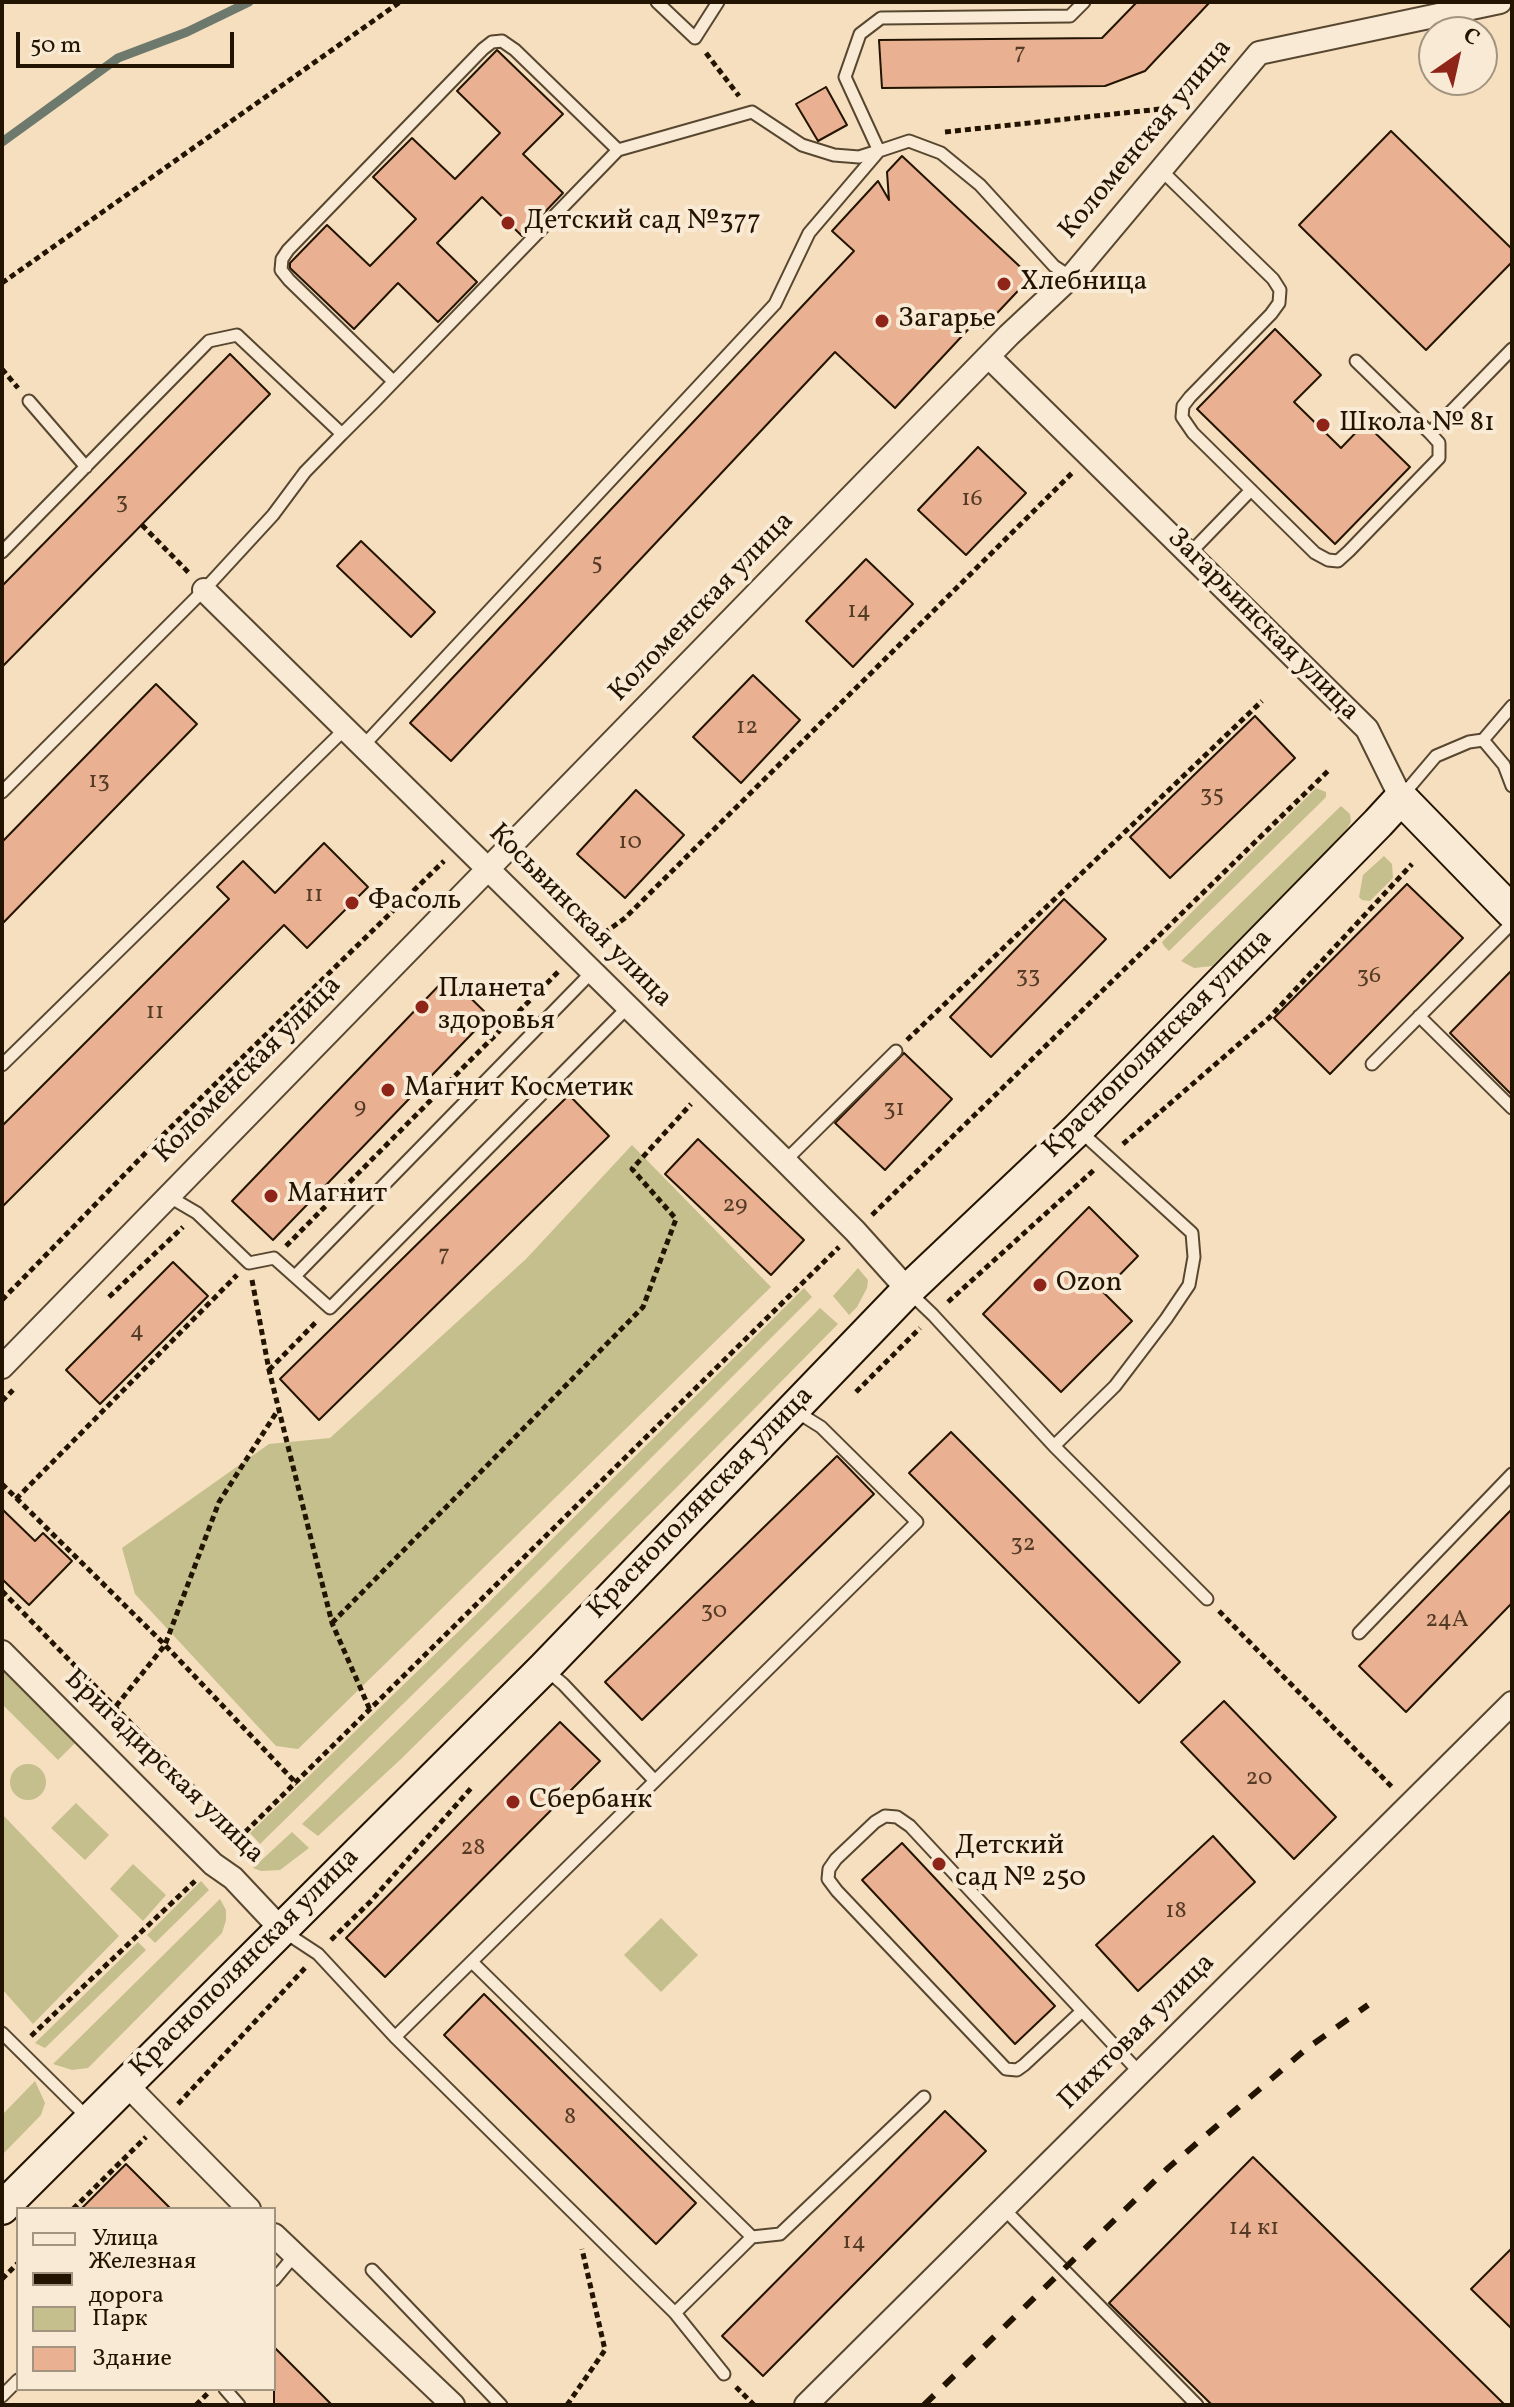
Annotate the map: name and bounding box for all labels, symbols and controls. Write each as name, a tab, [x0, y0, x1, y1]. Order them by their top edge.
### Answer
scale bar	[20, 16, 238, 66]
north arrow	[1418, 16, 1498, 96]
text: С	[1456, 21, 1485, 54]
text: 50 m	[30, 29, 82, 63]
street label: Коломенская улица	[1053, 33, 1241, 247]
house number: 7	[1014, 41, 1026, 69]
place label: Детский сад №377	[524, 206, 761, 240]
marker: Детский сад №377	[499, 214, 517, 232]
place label: Хлебница	[1020, 267, 1147, 301]
marker: Хлебница	[995, 275, 1013, 293]
place label: Загарье	[898, 304, 996, 338]
marker: Загарье	[873, 312, 891, 330]
place label: Школа № 81	[1339, 408, 1495, 442]
marker: Школа № 81	[1314, 416, 1332, 434]
house number: 16	[961, 487, 983, 515]
house number: 3	[116, 490, 128, 518]
street label: Коломенская улица	[604, 506, 802, 710]
street label: Загарьинская улица	[1159, 523, 1365, 729]
house number: 5	[591, 551, 603, 579]
house number: 14	[847, 599, 871, 627]
house number: 12	[736, 715, 758, 743]
house number: 13	[88, 769, 110, 797]
house number: 35	[1200, 783, 1224, 811]
street label: Косьвинская улица	[480, 818, 678, 1016]
house number: 10	[618, 830, 642, 858]
house number: 11	[305, 883, 323, 911]
place label: Фасоль	[368, 886, 461, 920]
marker: Фасоль	[343, 894, 361, 912]
street label: Краснополянская улица	[1037, 923, 1281, 1167]
house number: 33	[1016, 964, 1040, 992]
house number: 36	[1357, 964, 1381, 992]
street label: Коломенская улица	[148, 970, 350, 1172]
place label: Планета здоровья	[438, 974, 555, 1040]
marker: Планета здоровья	[413, 998, 431, 1016]
house number: 11	[146, 1000, 164, 1028]
place label: Магнит Косметик	[404, 1073, 633, 1107]
marker: Магнит Косметик	[379, 1081, 397, 1099]
house number: 9	[354, 1095, 366, 1123]
house number: 31	[883, 1097, 905, 1125]
place label: Магнит	[287, 1179, 387, 1213]
marker: Магнит	[262, 1187, 280, 1205]
house number: 29	[722, 1193, 748, 1221]
house number: 7	[438, 1243, 450, 1271]
place label: Ozon	[1056, 1268, 1122, 1302]
marker: Ozon	[1031, 1276, 1049, 1294]
house number: 4	[130, 1319, 144, 1347]
street label: Краснополянская улица	[582, 1380, 822, 1628]
house number: 32	[1010, 1532, 1036, 1560]
house number: 30	[701, 1599, 727, 1627]
house number: 24А	[1425, 1608, 1469, 1636]
street label: Бригадирская улица	[56, 1664, 270, 1872]
house number: 20	[1245, 1766, 1273, 1794]
place label: Сбербанк	[529, 1785, 652, 1819]
marker: Сбербанк	[504, 1793, 522, 1811]
place label: Детский сад № 250	[955, 1831, 1086, 1897]
house number: 28	[460, 1836, 486, 1864]
street label: Краснополянская улица	[124, 1842, 368, 2086]
marker: Детский сад № 250	[930, 1855, 948, 1873]
house number: 18	[1165, 1899, 1187, 1927]
street label: Пихтовая улица	[1053, 1948, 1223, 2118]
house number: 8	[564, 2105, 576, 2133]
legend	[16, 2207, 276, 2391]
house number: 14 к1	[1229, 2216, 1279, 2244]
text: Улица	[92, 2222, 159, 2256]
house number: 14	[842, 2230, 866, 2258]
text: Железная дорога	[89, 2245, 196, 2313]
text: Парк	[92, 2302, 148, 2336]
text: Здание	[92, 2342, 172, 2376]

